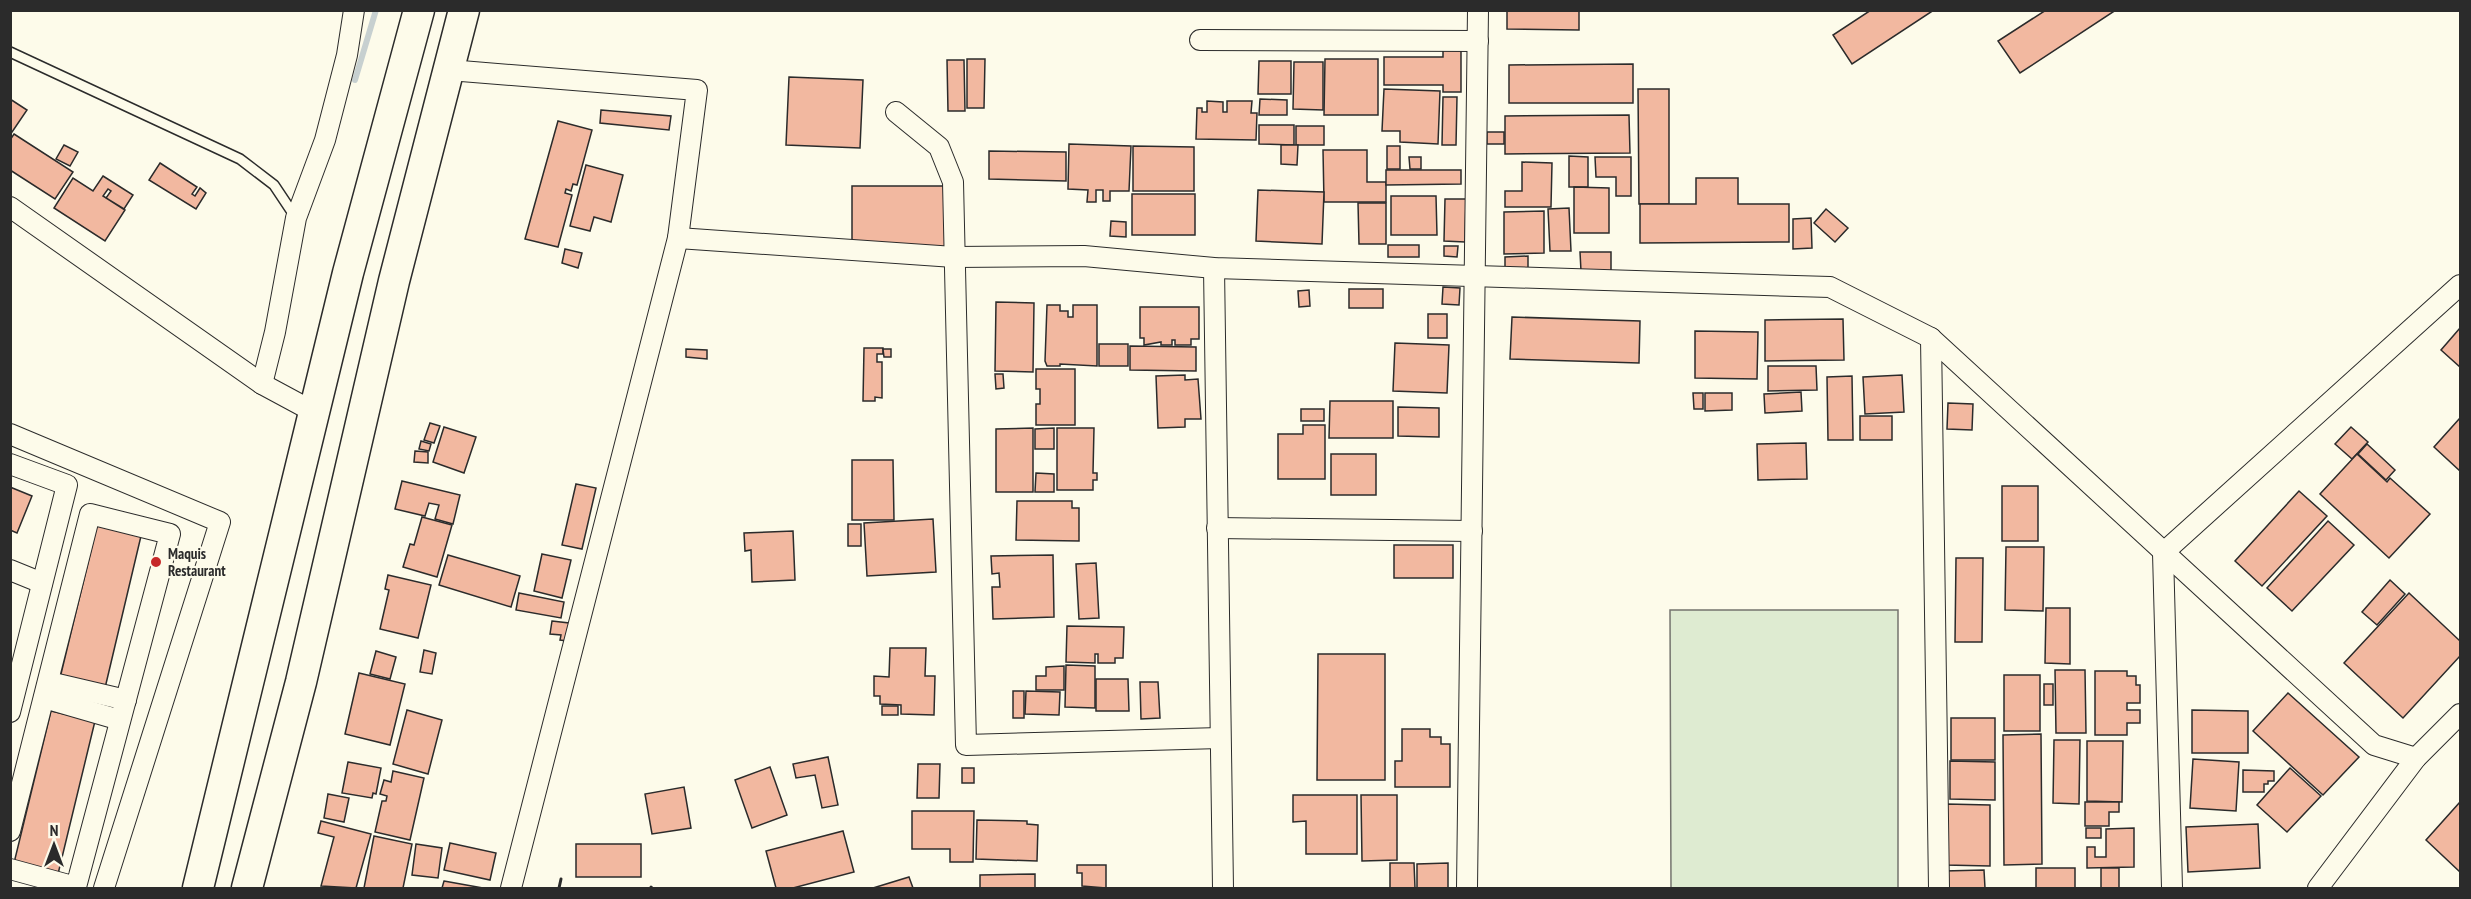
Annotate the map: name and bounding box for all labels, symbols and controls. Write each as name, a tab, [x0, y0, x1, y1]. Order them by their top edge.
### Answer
place label: Maquis Restaurant	[168, 544, 226, 580]
marker: Maquis Restaurant	[149, 555, 163, 569]
north arrow	[24, 815, 84, 875]
text: N	[50, 820, 58, 840]

